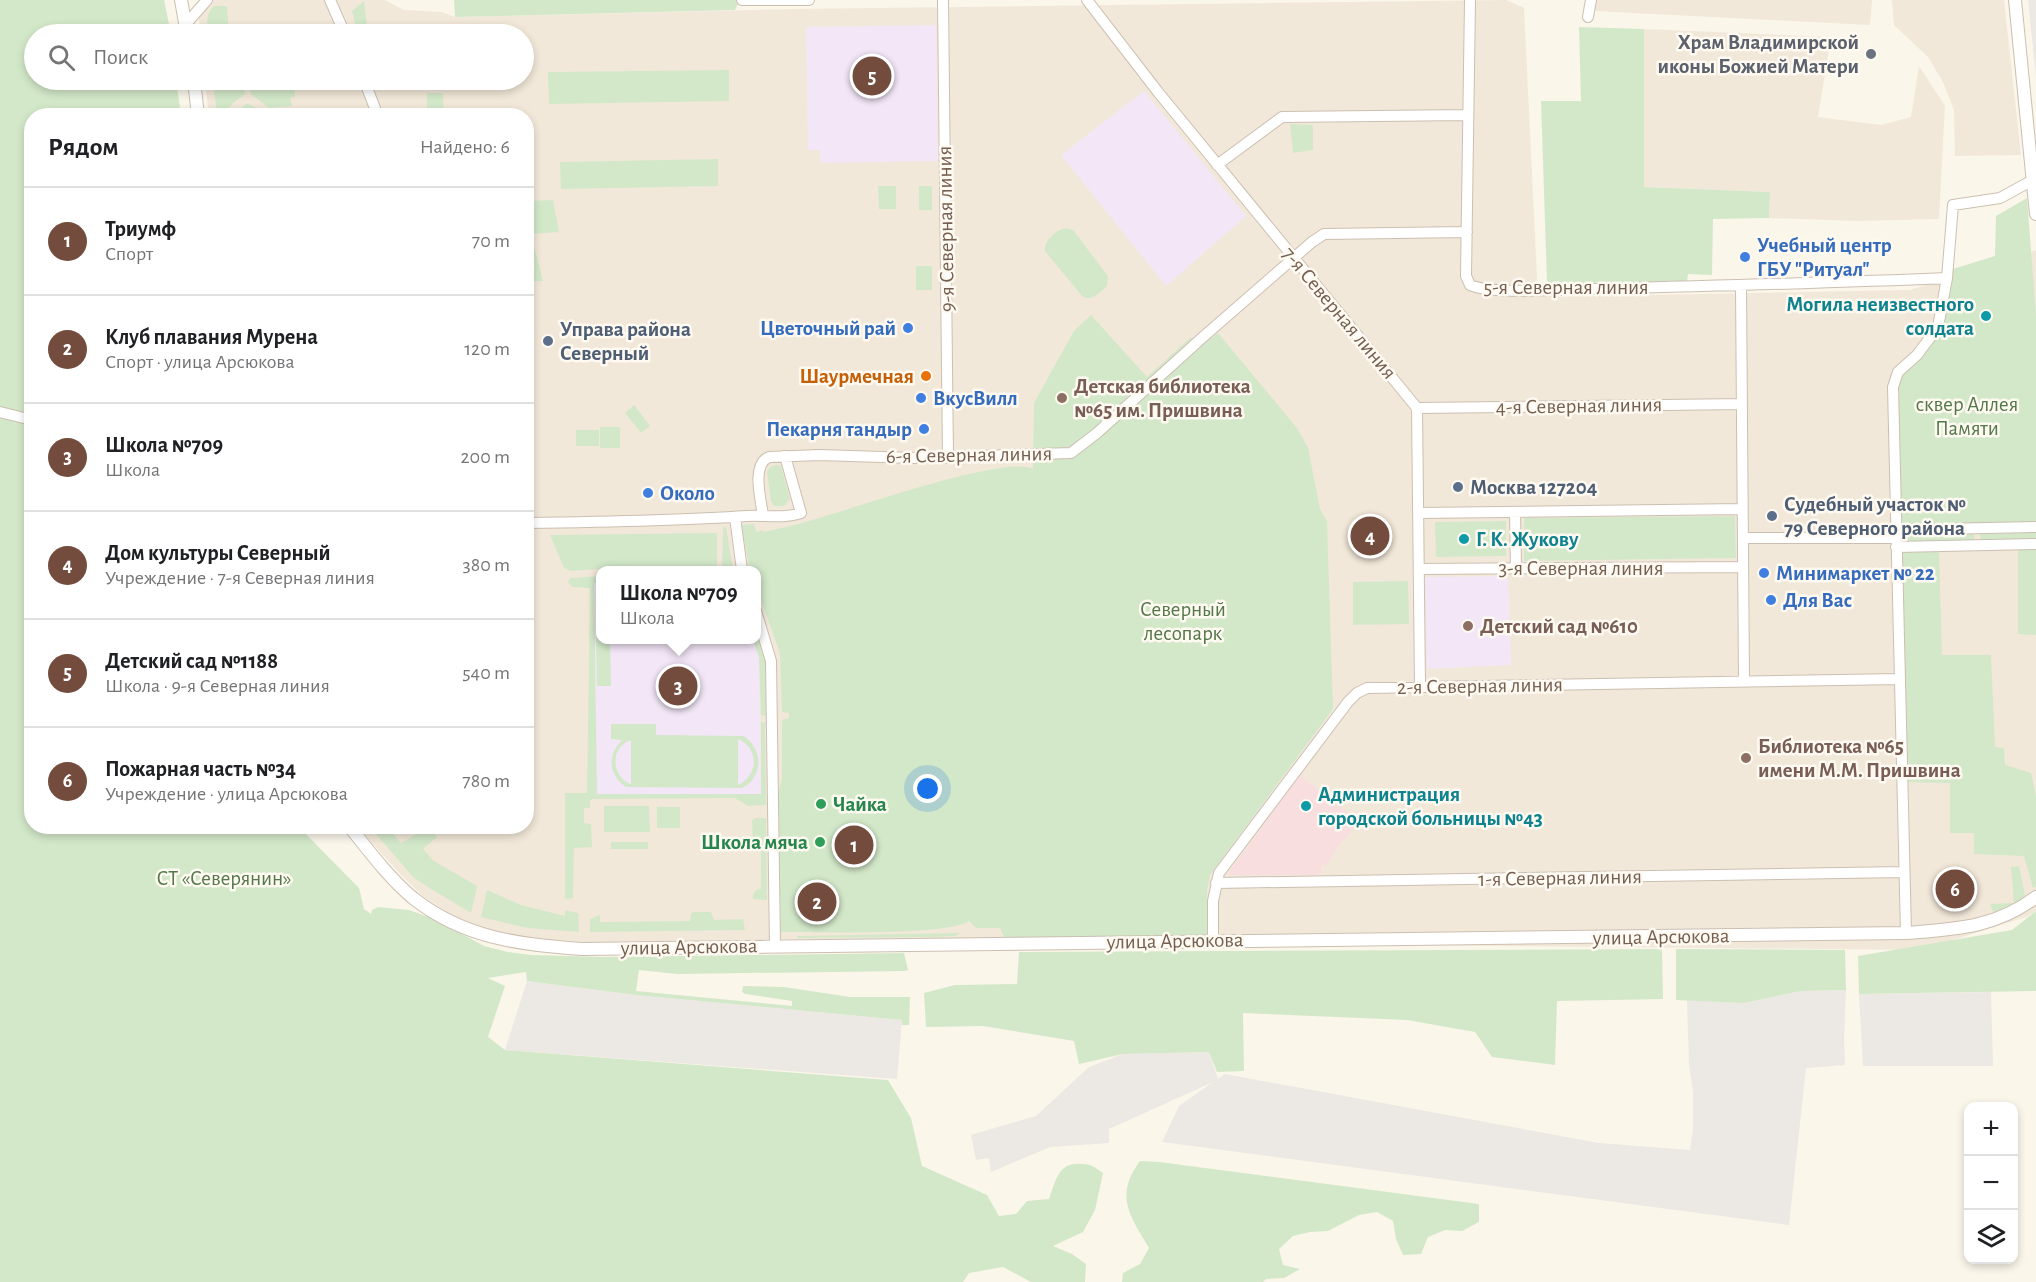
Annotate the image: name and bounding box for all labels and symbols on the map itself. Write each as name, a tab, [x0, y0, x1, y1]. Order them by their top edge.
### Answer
place label: Храм Владимирской иконы Божией Матери	[1658, 32, 1859, 77]
marker: Храм Владимирской иконы Божией Матери	[1864, 47, 1878, 61]
pin: 5	[852, 54, 892, 98]
street label: 9-я Северная линия	[934, 146, 958, 312]
place label: Учебный центр ГБУ "Ритуал"	[1757, 235, 1892, 280]
street label: 7-я Северная линия	[1278, 243, 1400, 383]
marker: Учебный центр ГБУ "Ритуал"	[1738, 250, 1752, 264]
street label: 5-я Северная линия	[1483, 277, 1649, 298]
place label: Могила неизвестного солдата	[1786, 294, 1974, 339]
marker: Могила неизвестного солдата	[1979, 309, 1993, 323]
place label: Цветочный рай	[760, 318, 896, 339]
place label: Управа района Северный	[560, 319, 691, 364]
marker: Цветочный рай	[901, 321, 915, 335]
marker: Управа района Северный	[541, 334, 555, 348]
place label: Шаурмечная	[799, 366, 914, 387]
marker: Шаурмечная	[919, 369, 933, 383]
place label: Детская библиотека №65 им. Пришвина	[1074, 376, 1251, 421]
place label: ВкусВилл	[933, 388, 1018, 409]
marker: ВкусВилл	[914, 391, 928, 405]
marker: Детская библиотека №65 им. Пришвина	[1055, 391, 1069, 405]
street label: 4-я Северная линия	[1496, 394, 1662, 418]
park label: сквер Аллея Памяти	[1916, 394, 2018, 439]
place label: Пекарня тандыр	[766, 419, 912, 440]
marker: Пекарня тандыр	[917, 422, 931, 436]
street label: 6-я Северная линия	[886, 443, 1052, 467]
place label: Москва 127204	[1470, 477, 1597, 498]
marker: Москва 127204	[1451, 480, 1465, 494]
place label: Около	[660, 483, 715, 504]
marker: Около	[641, 486, 655, 500]
place label: Судебный участок № 79 Северного района	[1784, 494, 1966, 539]
marker: Судебный участок № 79 Северного района	[1765, 509, 1779, 523]
pin: 4	[1350, 514, 1390, 558]
place label: Г. К. Жукову	[1476, 529, 1579, 550]
marker: Г. К. Жукову	[1457, 532, 1471, 546]
street label: 3-я Северная линия	[1498, 558, 1664, 579]
place label: Минимаркет № 22	[1776, 563, 1935, 584]
marker: Минимаркет № 22	[1757, 566, 1771, 580]
place label: Для Вас	[1783, 590, 1852, 611]
marker: Для Вас	[1764, 593, 1778, 607]
park label: Северный лесопарк	[1140, 599, 1226, 644]
place label: Детский сад №610	[1480, 616, 1638, 637]
marker: Детский сад №610	[1461, 619, 1475, 633]
pin: 3	[658, 664, 698, 708]
street label: 2-я Северная линия	[1397, 674, 1563, 698]
place label: Библиотека №65 имени М.М. Пришвина	[1758, 736, 1961, 781]
marker: Библиотека №65 имени М.М. Пришвина	[1739, 751, 1753, 765]
your location	[913, 774, 942, 803]
place label: Администрация городской больницы №43	[1318, 784, 1543, 829]
place label: Чайка	[833, 794, 887, 815]
marker: Чайка	[814, 797, 828, 811]
marker: Администрация городской больницы №43	[1299, 799, 1313, 813]
pin: 1	[834, 822, 874, 868]
place label: Школа мяча	[701, 832, 808, 853]
marker: Школа мяча	[813, 835, 827, 849]
street label: 1-я Северная линия	[1478, 866, 1642, 890]
pin: 6	[1936, 866, 1974, 912]
park label: СТ «Северянин»	[156, 868, 292, 889]
pin: 2	[798, 880, 836, 924]
street label: улица Арсюкова	[1591, 925, 1730, 949]
street label: улица Арсюкова	[1105, 929, 1244, 953]
street label: улица Арсюкова	[619, 935, 758, 959]

